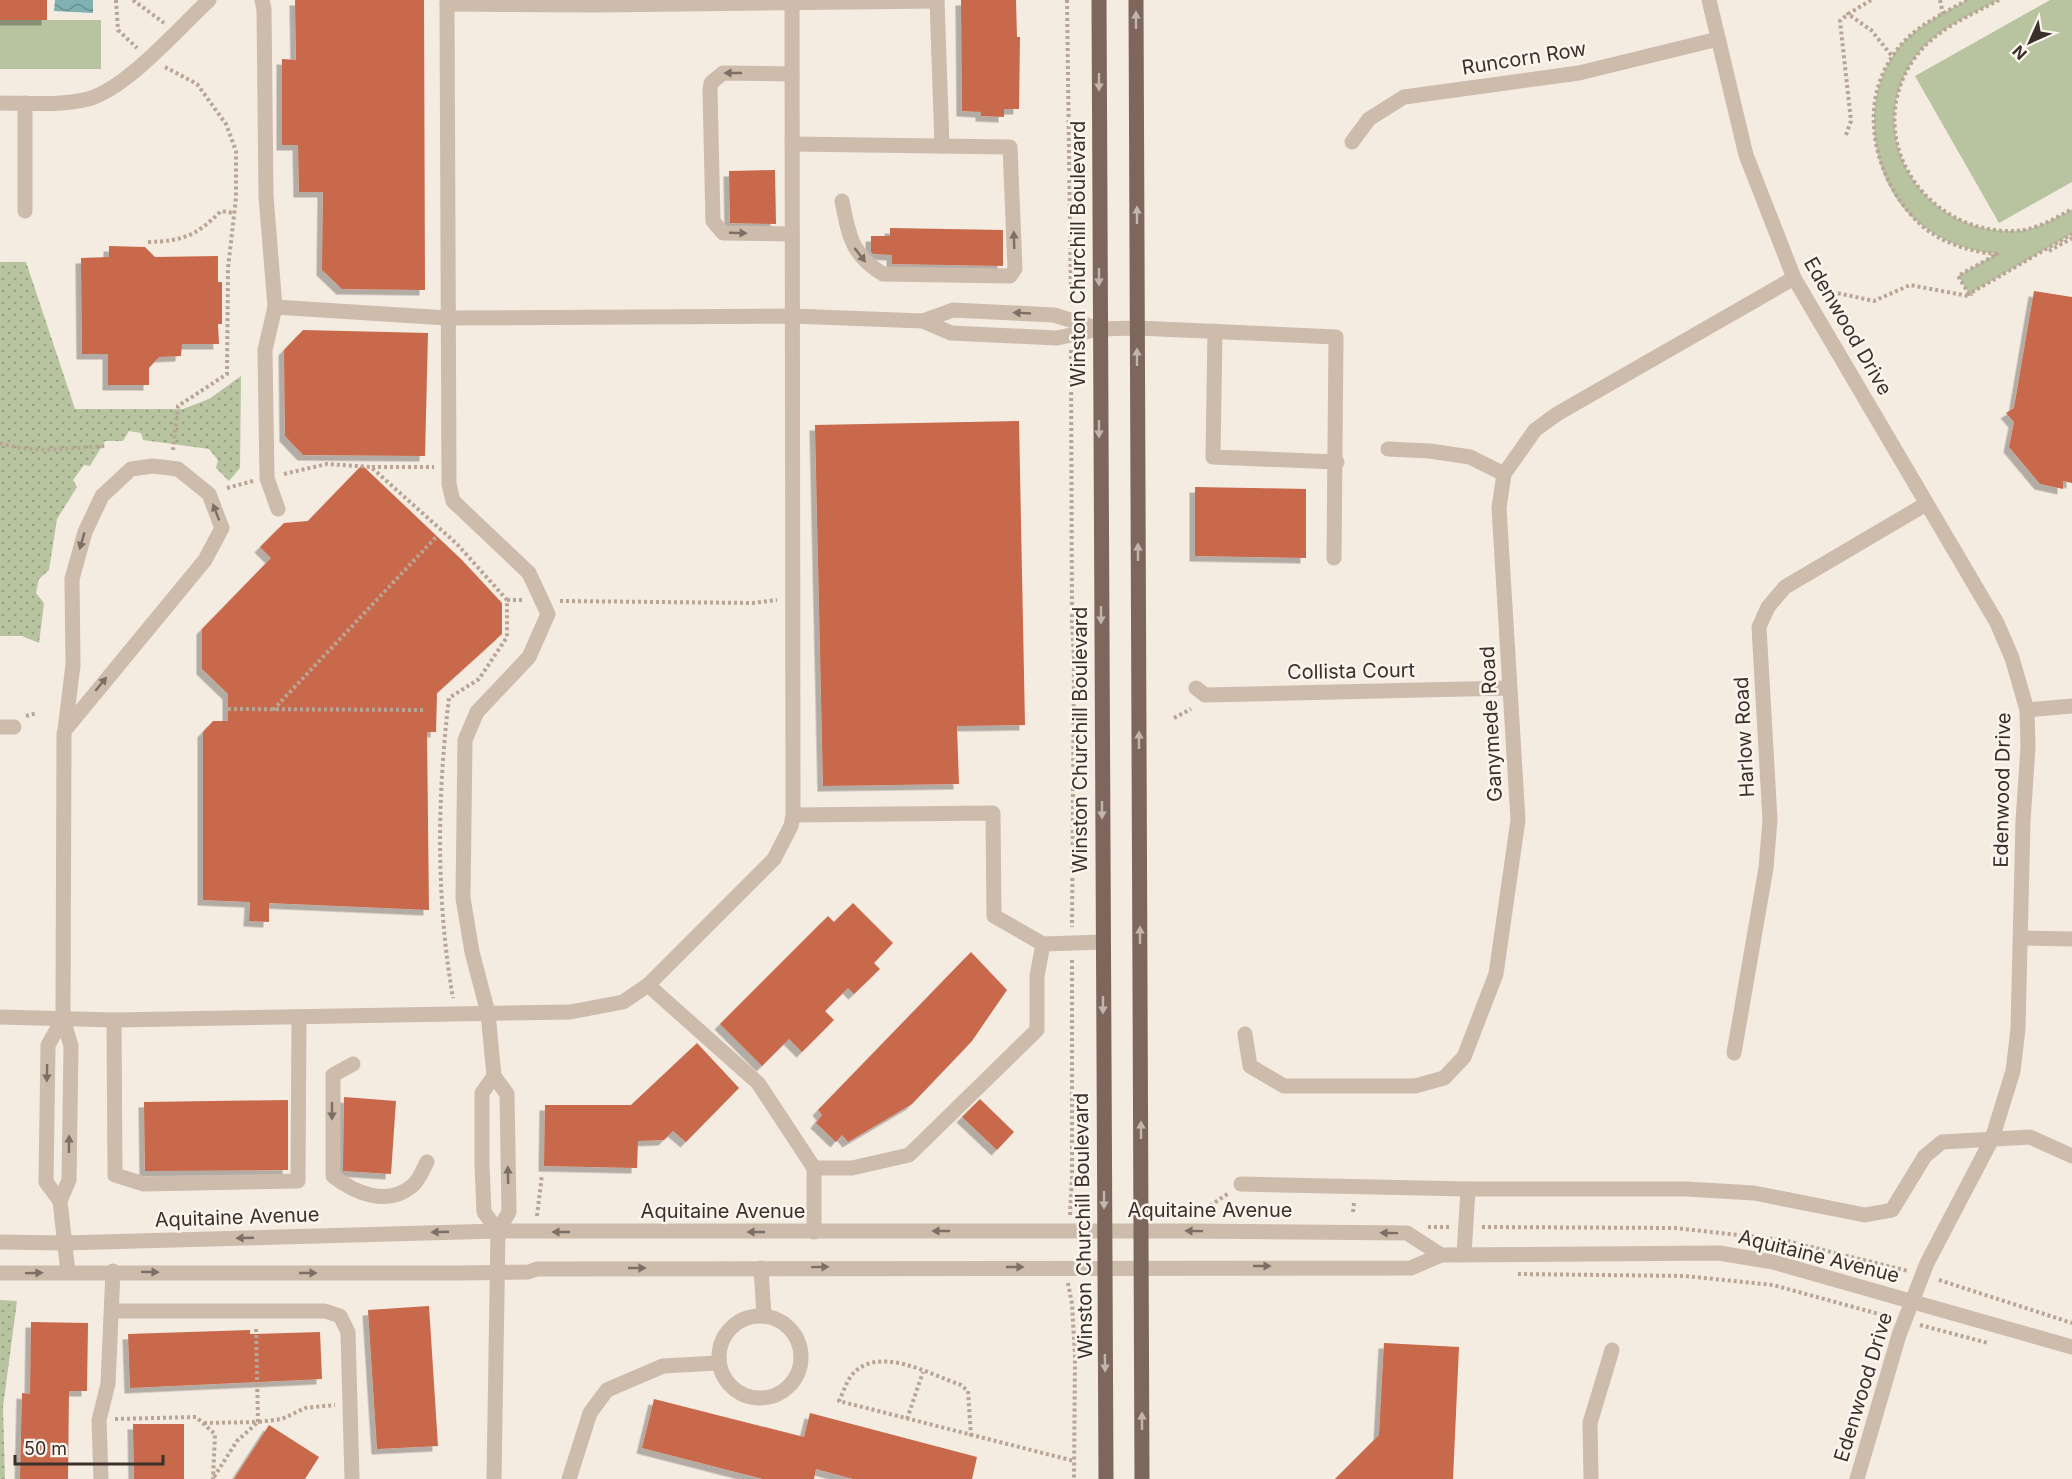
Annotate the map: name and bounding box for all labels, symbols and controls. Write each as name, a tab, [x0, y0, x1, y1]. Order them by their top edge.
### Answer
one-way arrow	[1131, 10, 1141, 29]
north arrow	[2000, 12, 2060, 72]
street label: Runcorn Row	[1460, 36, 1588, 80]
text: N	[2008, 41, 2031, 64]
one-way arrow	[724, 68, 743, 78]
one-way arrow	[1094, 73, 1104, 92]
street label: Winston Churchill Boulevard	[1066, 121, 1090, 387]
one-way arrow	[1132, 205, 1142, 224]
one-way arrow	[729, 228, 748, 238]
one-way arrow	[1009, 231, 1019, 250]
one-way arrow	[854, 248, 866, 263]
street label: Edenwood Drive	[1799, 253, 1897, 399]
one-way arrow	[1094, 268, 1104, 287]
one-way arrow	[1013, 309, 1032, 318]
one-way arrow	[1132, 348, 1142, 367]
one-way arrow	[1095, 420, 1104, 439]
one-way arrow	[211, 502, 221, 520]
one-way arrow	[77, 532, 87, 550]
one-way arrow	[1133, 543, 1143, 562]
one-way arrow	[1096, 605, 1106, 624]
street label: Winston Churchill Boulevard	[1068, 607, 1092, 873]
street label: Ganymede Road	[1475, 646, 1507, 802]
street label: Collista Court	[1287, 658, 1416, 684]
one-way arrow	[94, 676, 107, 692]
street label: Harlow Road	[1729, 676, 1759, 798]
street label: Edenwood Drive	[1989, 712, 2015, 868]
one-way arrow	[1134, 731, 1144, 750]
one-way arrow	[1097, 800, 1107, 819]
one-way arrow	[1135, 926, 1145, 945]
one-way arrow	[1098, 995, 1108, 1014]
one-way arrow	[42, 1064, 52, 1083]
street label: Winston Churchill Boulevard	[1069, 1093, 1097, 1359]
one-way arrow	[328, 1101, 337, 1120]
one-way arrow	[1136, 1121, 1146, 1140]
one-way arrow	[65, 1135, 74, 1154]
one-way arrow	[503, 1166, 513, 1185]
one-way arrow	[1099, 1190, 1109, 1209]
street label: Aquitaine Avenue	[1128, 1198, 1292, 1222]
street label: Aquitaine Avenue	[641, 1199, 805, 1223]
street label: Aquitaine Avenue	[154, 1202, 320, 1232]
street label: Aquitaine Avenue	[1736, 1224, 1902, 1288]
one-way arrow	[931, 1226, 950, 1236]
one-way arrow	[1184, 1226, 1203, 1236]
one-way arrow	[551, 1227, 570, 1237]
one-way arrow	[746, 1227, 765, 1237]
one-way arrow	[430, 1228, 449, 1237]
one-way arrow	[1379, 1228, 1398, 1238]
one-way arrow	[235, 1233, 254, 1243]
one-way arrow	[810, 1262, 829, 1272]
one-way arrow	[1005, 1262, 1024, 1271]
one-way arrow	[1253, 1262, 1272, 1271]
one-way arrow	[628, 1263, 647, 1273]
one-way arrow	[140, 1267, 159, 1277]
one-way arrow	[25, 1268, 44, 1277]
one-way arrow	[299, 1268, 318, 1278]
street label: Edenwood Drive	[1829, 1309, 1897, 1465]
one-way arrow	[1100, 1353, 1110, 1372]
one-way arrow	[1137, 1411, 1147, 1430]
scale bar	[15, 1428, 164, 1466]
text: 50 m	[24, 1438, 67, 1459]

